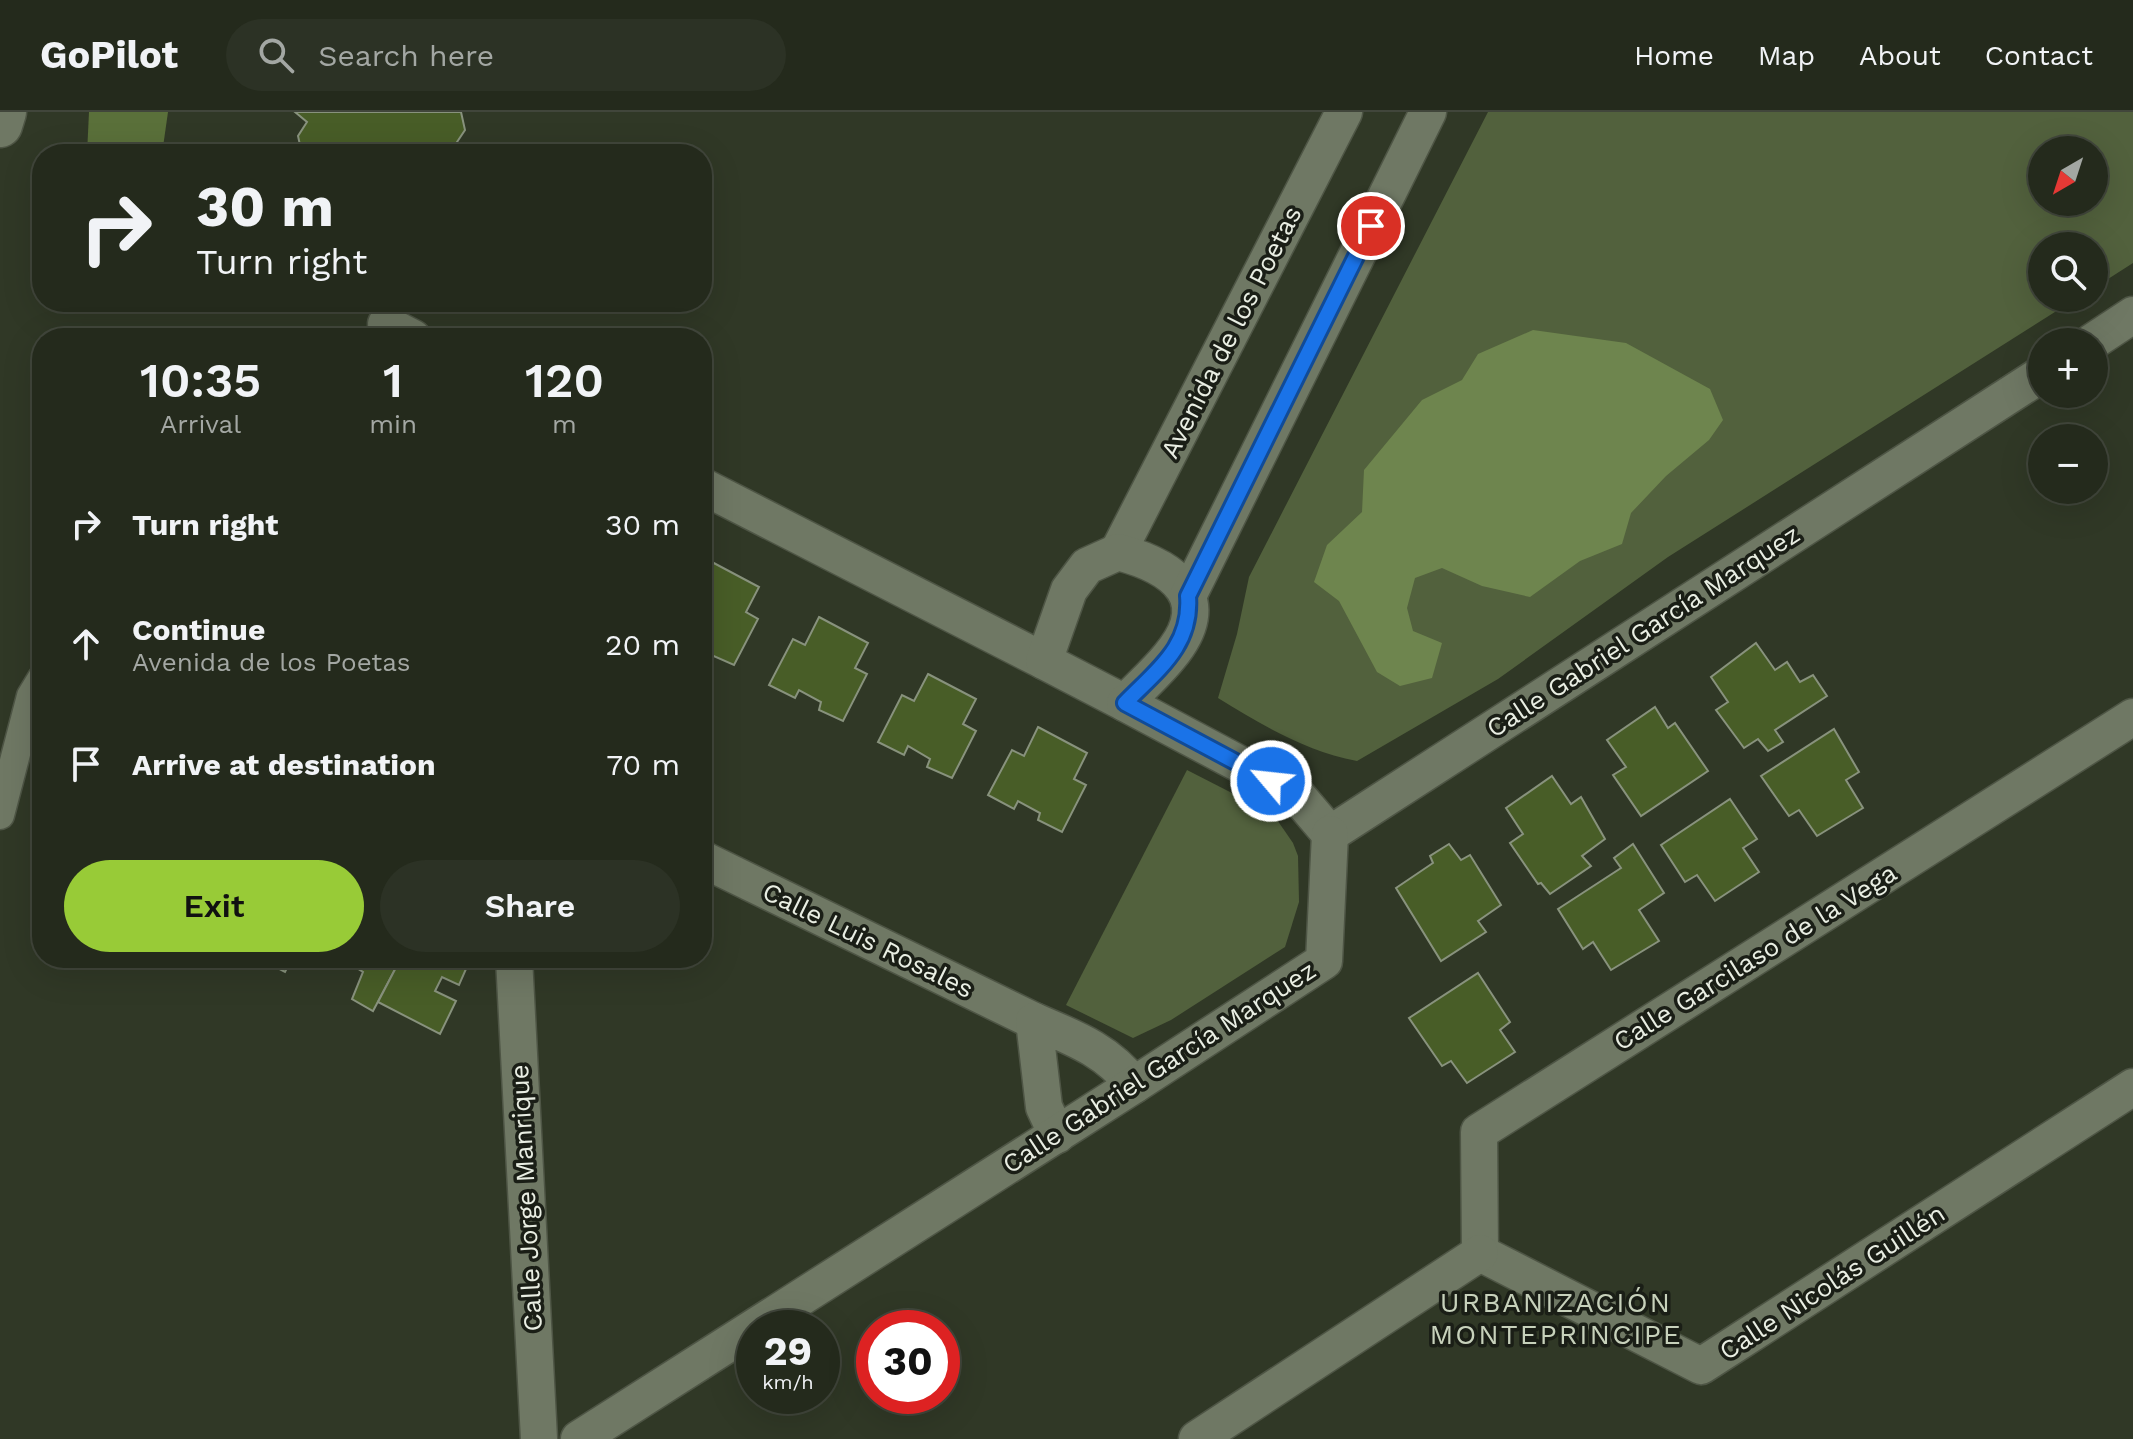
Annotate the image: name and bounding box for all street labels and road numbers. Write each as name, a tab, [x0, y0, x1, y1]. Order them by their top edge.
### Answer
street label: Avenida de los Poetas	[1154, 201, 1308, 463]
street label: Calle Gabriel García Marquez	[1481, 518, 1805, 744]
street label: Calle Garcilaso de la Vega	[1608, 857, 1902, 1057]
street label: Calle Luis Rosales	[758, 876, 978, 1004]
street label: Calle Gabriel García Marquez	[997, 954, 1321, 1180]
street label: Calle Jorge Manrique	[504, 1064, 548, 1332]
street label: Calle Nicolás Guillén	[1714, 1198, 1950, 1366]

